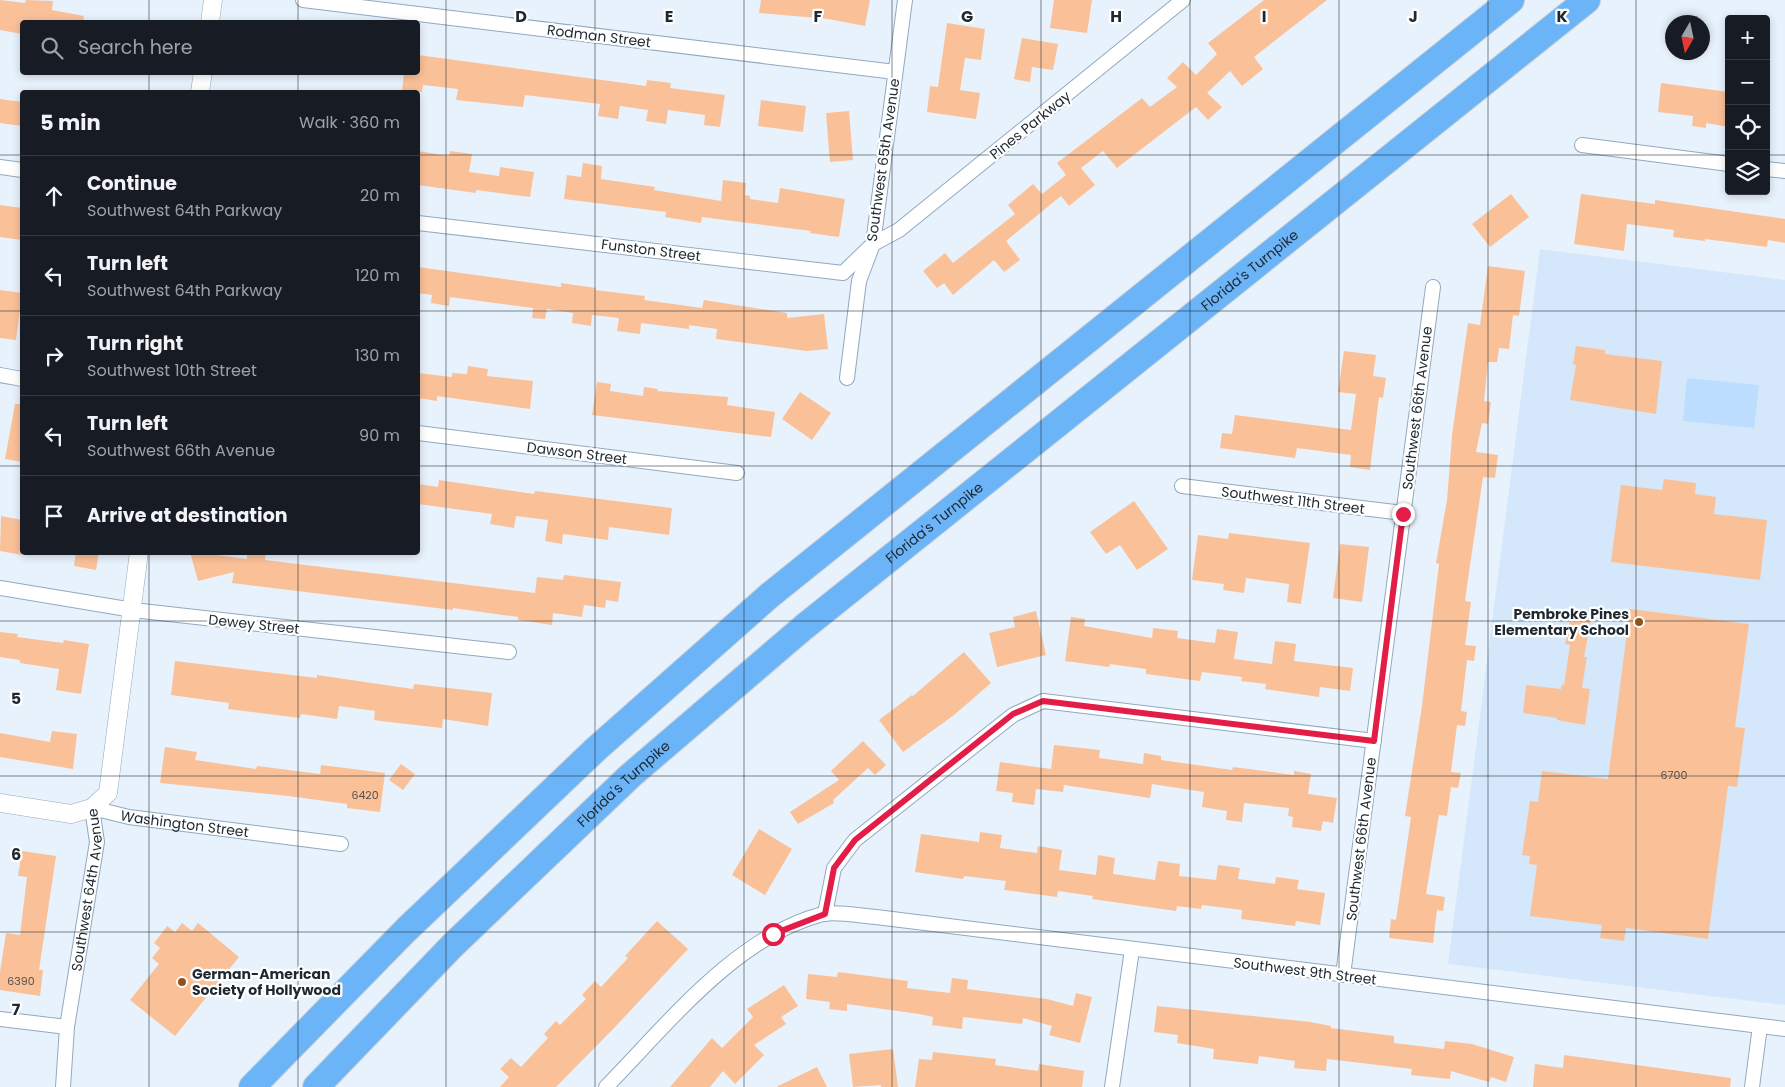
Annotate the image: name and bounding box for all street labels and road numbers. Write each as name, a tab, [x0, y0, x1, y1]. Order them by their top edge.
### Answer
street label: Rodman Street	[546, 20, 652, 52]
street label: Southwest 65th Avenue	[862, 77, 904, 243]
street label: Pines Parkway	[985, 86, 1075, 164]
street label: Florida's Turnpike	[1197, 225, 1303, 315]
street label: Funston Street	[600, 234, 702, 266]
street label: Southwest 66th Avenue	[1397, 325, 1437, 491]
street label: Dawson Street	[526, 437, 628, 469]
street label: Florida's Turnpike	[881, 477, 988, 568]
street label: Southwest 11th Street	[1220, 481, 1366, 519]
street label: Dewey Street	[208, 609, 300, 639]
street label: Florida's Turnpike	[572, 736, 675, 832]
street label: Southwest 66th Avenue	[1341, 756, 1381, 922]
street label: Washington Street	[118, 805, 250, 842]
street label: Southwest 64th Avenue	[66, 807, 107, 973]
street label: Southwest 9th Street	[1232, 952, 1378, 990]

